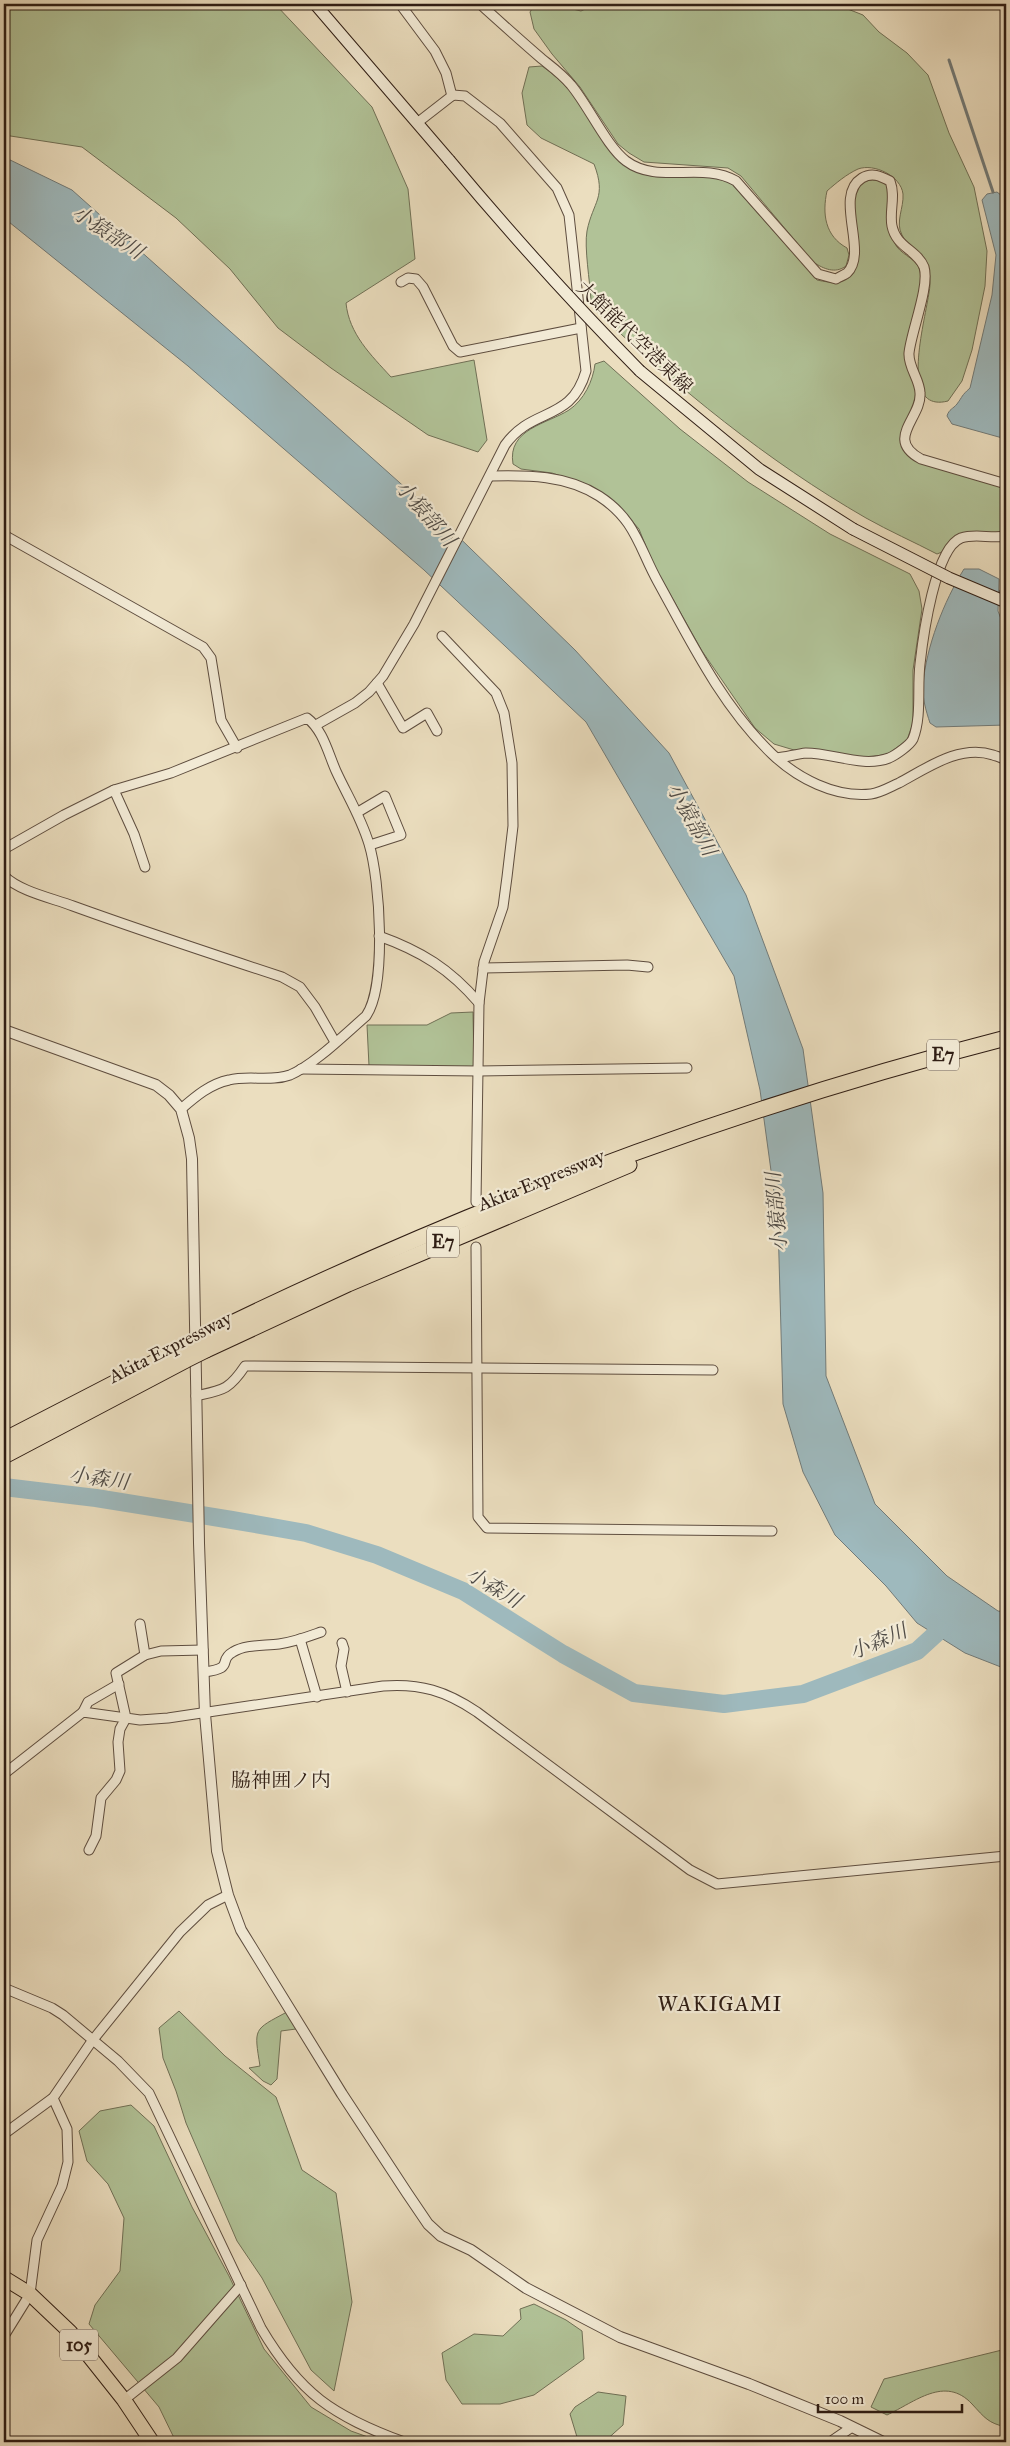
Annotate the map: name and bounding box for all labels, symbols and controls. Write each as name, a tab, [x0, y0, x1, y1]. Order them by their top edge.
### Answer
water label: 小猿部川	[68, 200, 150, 265]
street label: 大館能代空港東線	[572, 276, 698, 398]
water label: 小猿部川	[391, 475, 463, 553]
water label: 小猿部川	[662, 778, 723, 862]
road number: E7	[927, 1040, 959, 1070]
street label: Akita Expressway	[473, 1144, 609, 1216]
water label: 小猿部川	[760, 1169, 791, 1253]
road number: E7	[427, 1226, 459, 1258]
street label: Akita Expressway	[104, 1306, 236, 1388]
water label: 小森川	[68, 1462, 132, 1494]
water label: 小森川	[462, 1561, 528, 1614]
water label: 小森川	[846, 1617, 912, 1664]
district label: 脇神囲ノ内	[231, 1768, 331, 1792]
district label: WAKIGAMI	[658, 1991, 782, 2017]
road number: 105	[60, 2330, 98, 2360]
scale bar	[818, 2381, 961, 2413]
text: 100 m	[825, 2390, 865, 2408]

